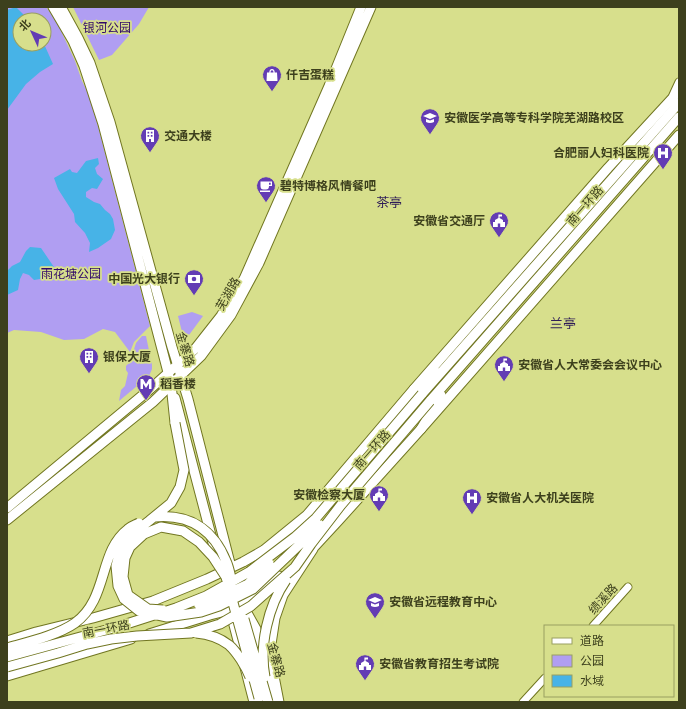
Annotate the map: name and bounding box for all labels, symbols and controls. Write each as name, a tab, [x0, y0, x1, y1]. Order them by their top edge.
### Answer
north arrow	[12, 12, 52, 52]
text: 北	[16, 16, 34, 34]
park label: 银河公园	[83, 20, 131, 35]
shop icon: 仟吉蛋糕	[261, 64, 283, 92]
place label: 仟吉蛋糕	[286, 67, 334, 82]
school or university icon: 安徽医学高等专科学院芜湖路校区	[419, 107, 441, 135]
place label: 安徽医学高等专科学院芜湖路校区	[444, 110, 624, 125]
building icon: 交通大楼	[139, 125, 161, 153]
place label: 交通大楼	[164, 128, 212, 143]
hospital icon: 合肥丽人妇科医院	[652, 142, 674, 170]
place label: 合肥丽人妇科医院	[553, 145, 649, 160]
cafe icon: 碧特博格风情餐吧	[255, 175, 277, 203]
place label: 碧特博格风情餐吧	[280, 178, 376, 193]
street label: 南一环路	[563, 183, 606, 229]
district label: 茶亭	[376, 194, 402, 210]
public building icon: 安徽省交通厅	[488, 210, 510, 238]
place label: 安徽省交通厅	[413, 213, 485, 228]
park label: 雨花塘公园	[41, 266, 101, 281]
bank icon: 中国光大银行	[183, 268, 205, 296]
place label: 中国光大银行	[108, 271, 180, 286]
street label: 芜湖路	[212, 274, 243, 313]
district label: 兰亭	[550, 315, 576, 331]
street label: 金寨路	[173, 329, 198, 368]
building icon: 银保大厦	[78, 346, 100, 374]
place label: 银保大厦	[103, 349, 151, 364]
public building icon: 安徽省人大常委会会议中心	[493, 354, 515, 382]
place label: 安徽省人大常委会会议中心	[518, 357, 662, 372]
metro station icon: 稻香楼	[135, 373, 157, 401]
place label: 稻香楼	[160, 376, 196, 391]
street label: 南一环路	[350, 427, 393, 473]
public building icon: 安徽检察大厦	[368, 484, 390, 512]
place label: 安徽检察大厦	[293, 487, 365, 502]
hospital icon: 安徽省人大机关医院	[461, 487, 483, 515]
place label: 安徽省人大机关医院	[486, 490, 594, 505]
street label: 绩溪路	[585, 580, 620, 617]
school or university icon: 安徽省远程教育中心	[364, 591, 386, 619]
place label: 安徽省远程教育中心	[389, 594, 497, 609]
street label: 南一环路	[81, 617, 131, 640]
legend	[544, 625, 674, 697]
text: 道路	[580, 633, 604, 648]
street label: 金寨路	[265, 641, 288, 679]
public building icon: 安徽省教育招生考试院	[354, 653, 376, 681]
text: 公园	[580, 653, 604, 668]
place label: 安徽省教育招生考试院	[379, 656, 499, 671]
text: 水域	[580, 673, 604, 688]

